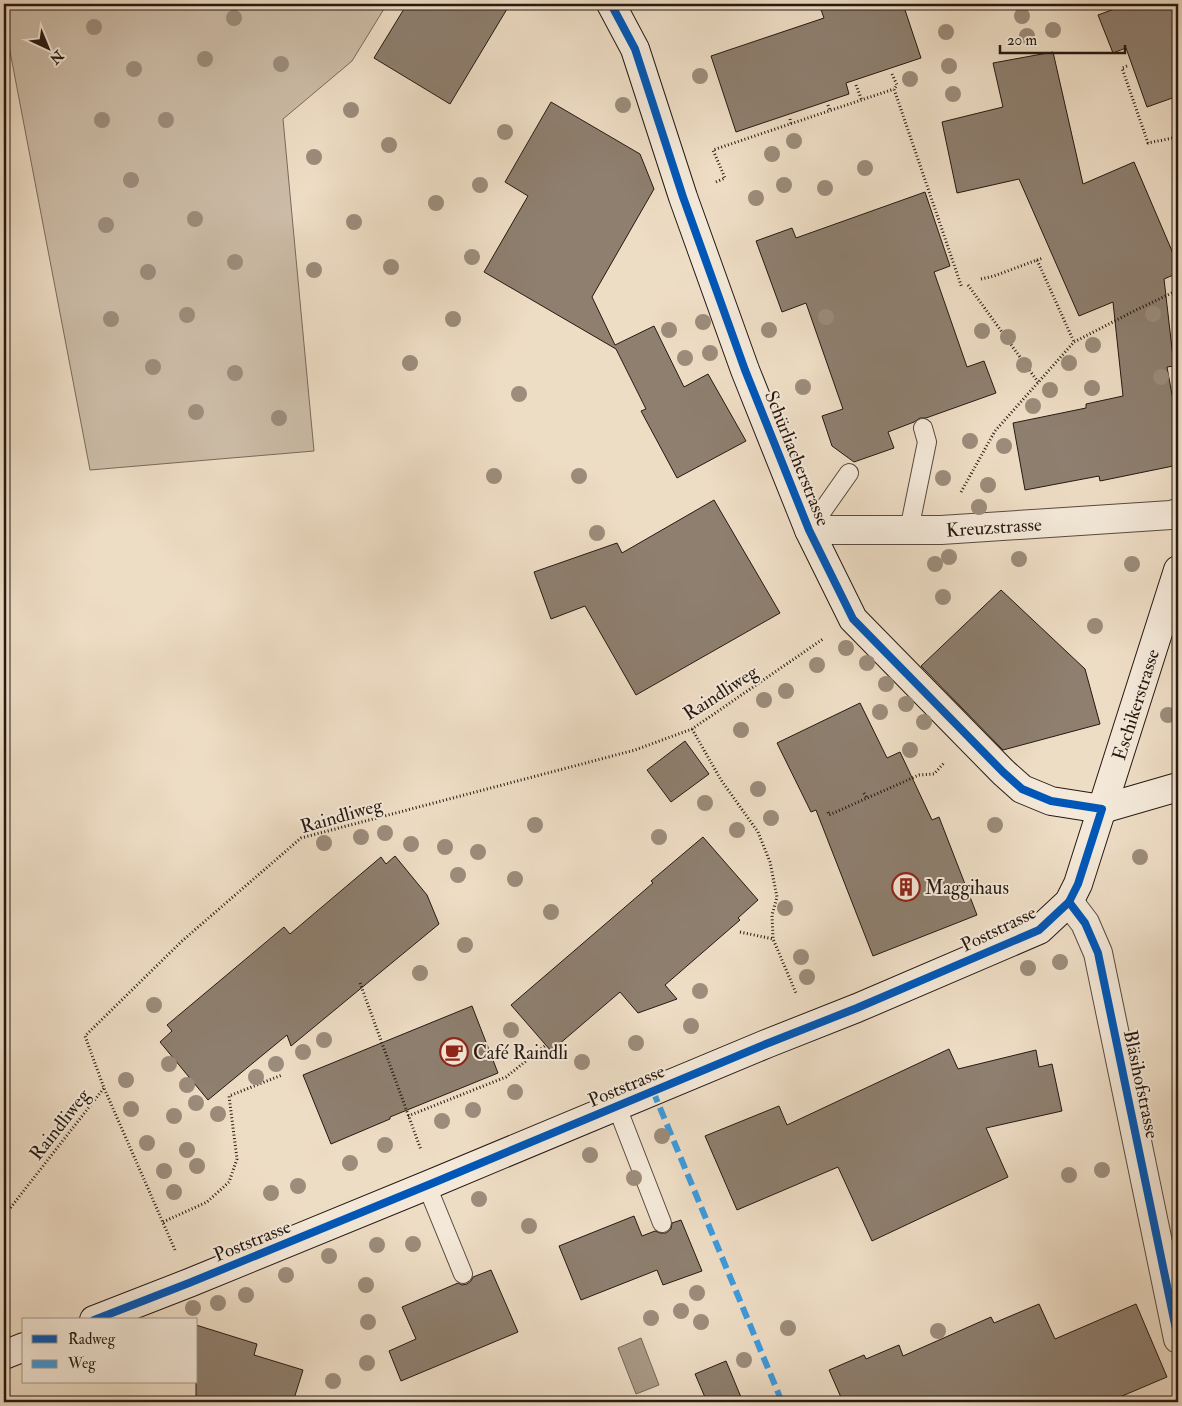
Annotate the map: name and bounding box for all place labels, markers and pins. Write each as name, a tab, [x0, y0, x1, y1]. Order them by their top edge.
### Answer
building icon: Maggihaus	[891, 872, 921, 902]
place label: Maggihaus	[925, 876, 1009, 900]
cafe icon: Café Raindli	[439, 1037, 469, 1067]
place label: Café Raindli	[473, 1041, 568, 1065]

